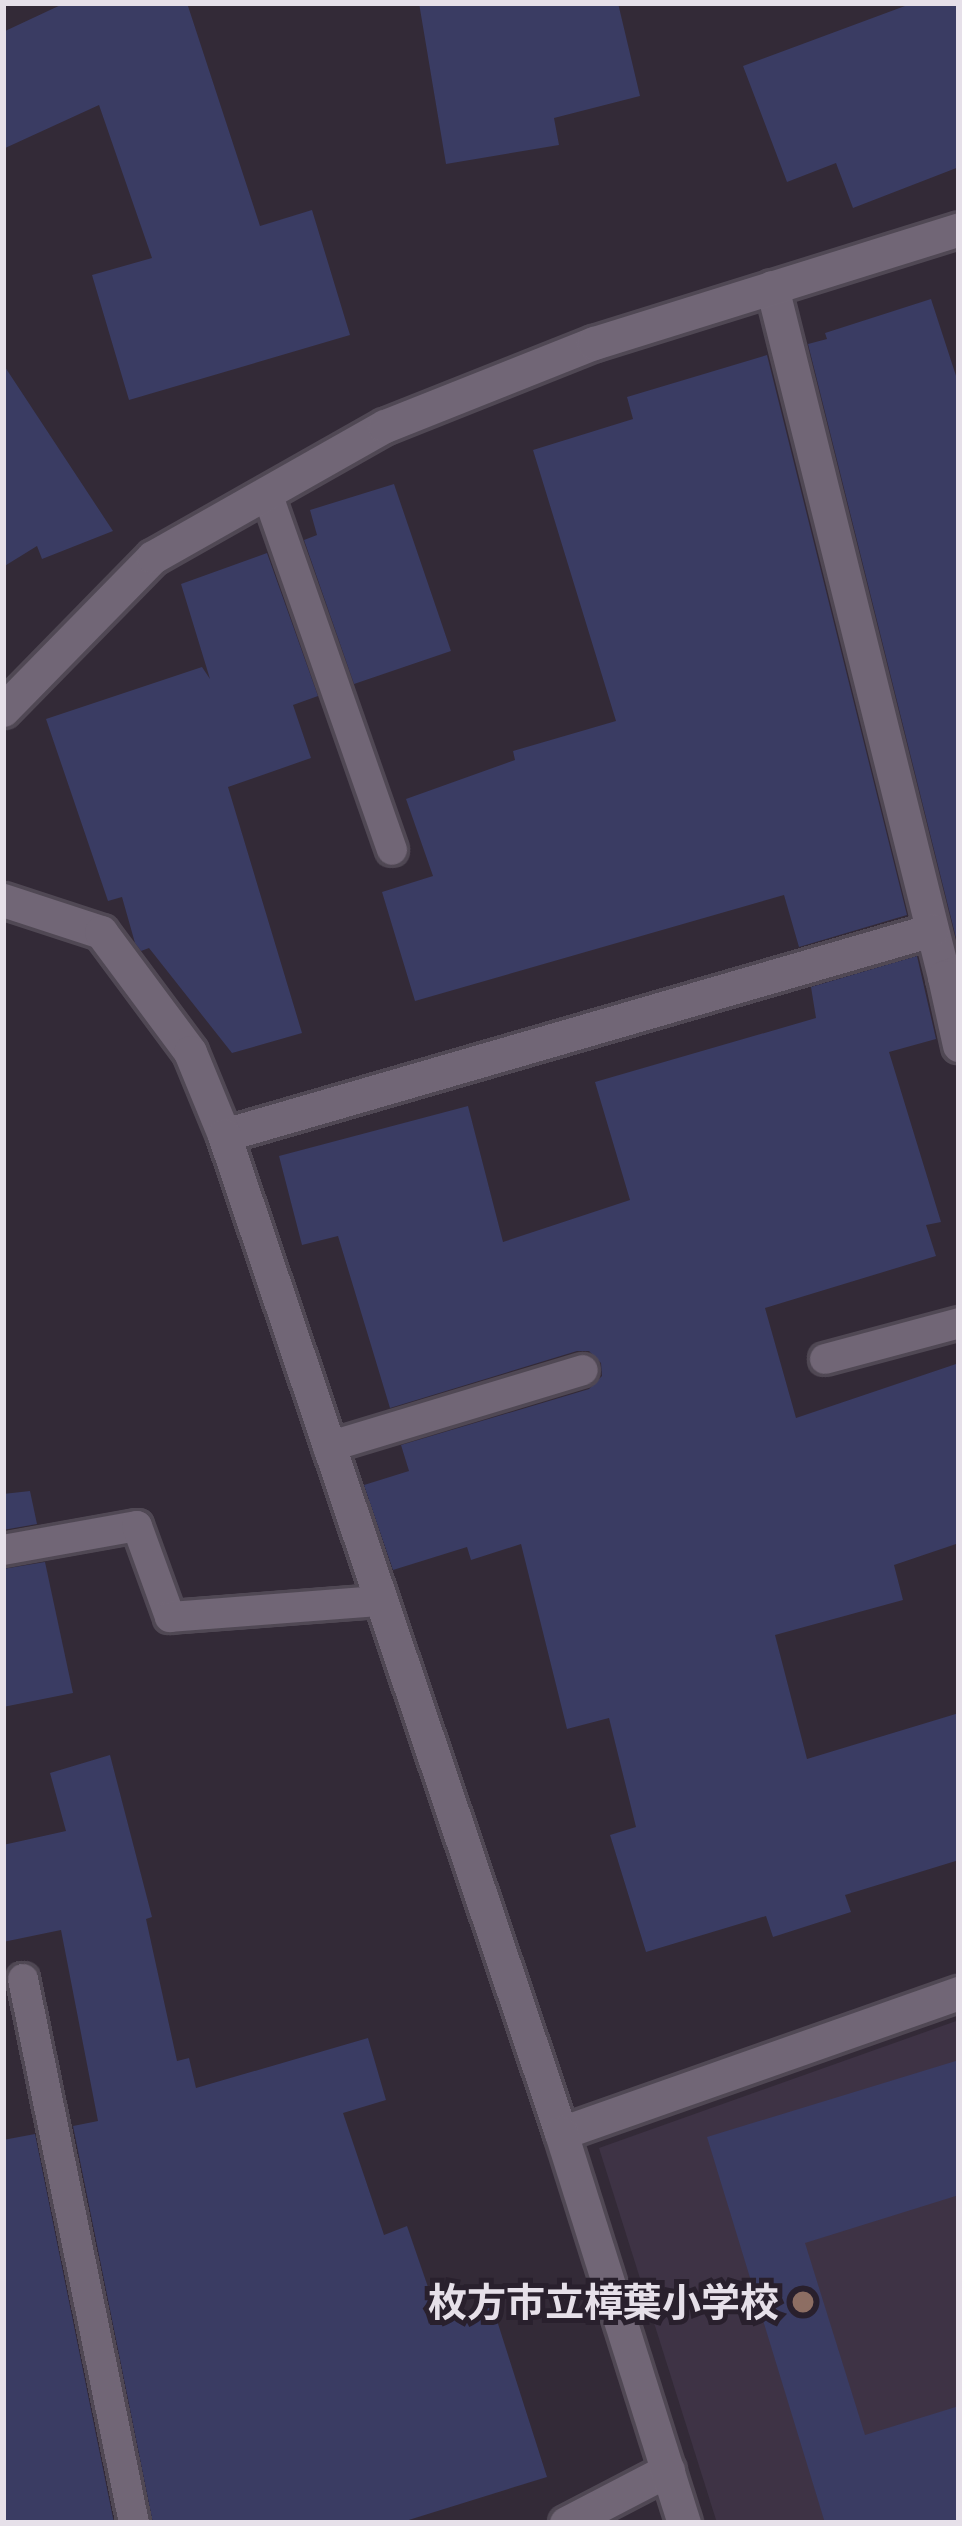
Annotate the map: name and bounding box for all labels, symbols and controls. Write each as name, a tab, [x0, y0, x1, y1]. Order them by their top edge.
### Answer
place label: 枚方市立樟葉小学校	[428, 2279, 779, 2325]
marker: 枚方市立樟葉小学校	[790, 2289, 816, 2315]

